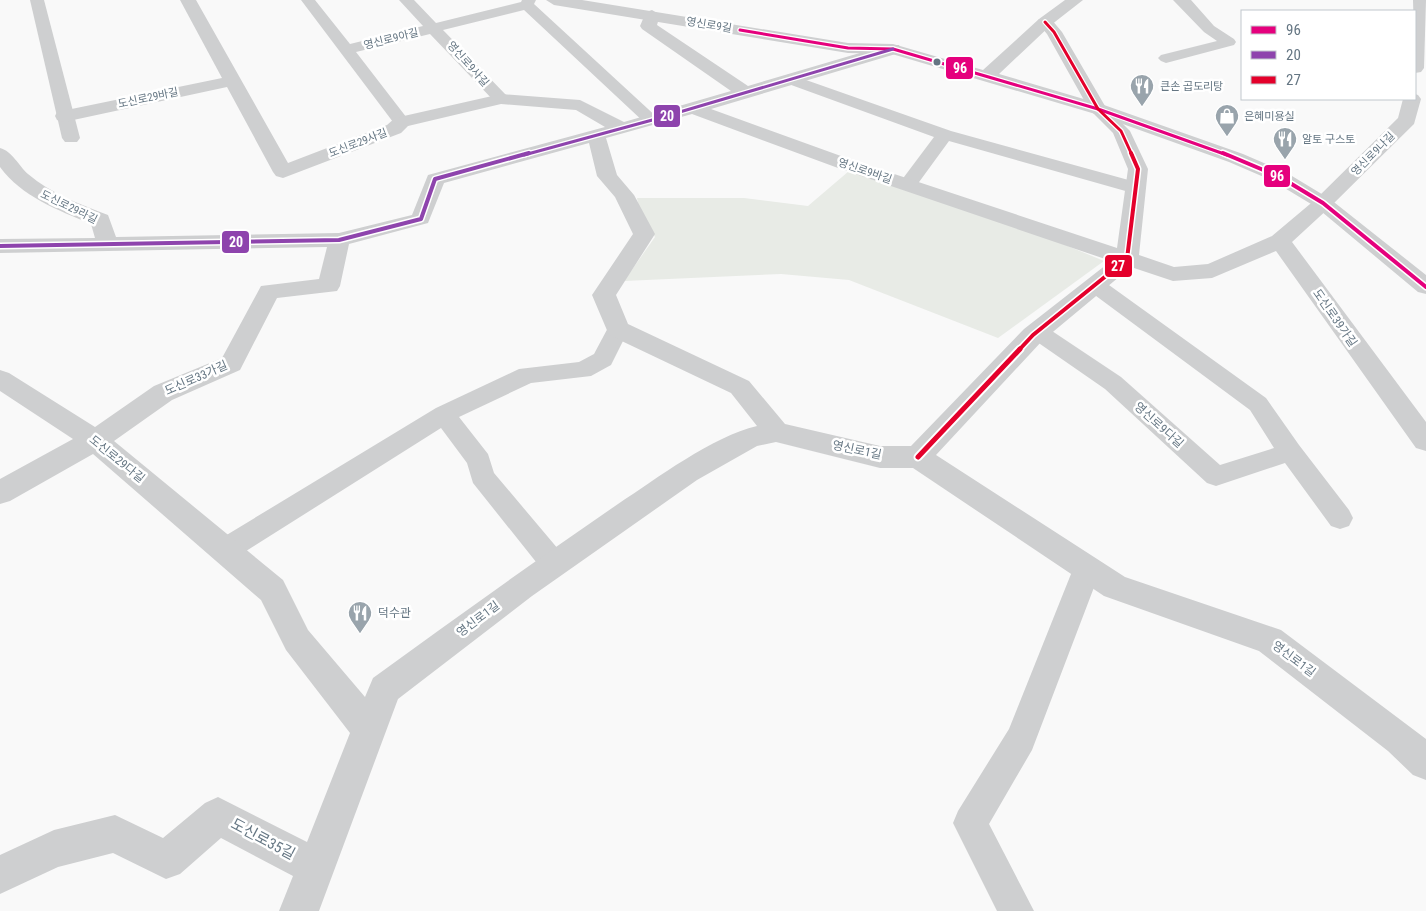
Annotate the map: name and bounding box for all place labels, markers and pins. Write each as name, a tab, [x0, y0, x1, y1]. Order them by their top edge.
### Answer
unlabelled marker	[932, 57, 942, 67]
restaurant icon: 큰손 곱도리탕	[1129, 73, 1155, 107]
place label: 큰손 곱도리탕	[1160, 80, 1223, 93]
shop icon: 은혜미용실	[1214, 103, 1240, 137]
place label: 은혜미용실	[1244, 110, 1295, 123]
restaurant icon: 알토 구스토	[1272, 126, 1298, 160]
place label: 알토 구스토	[1302, 133, 1355, 146]
restaurant icon: 덕수관	[347, 600, 373, 634]
place label: 덕수관	[378, 606, 411, 620]

